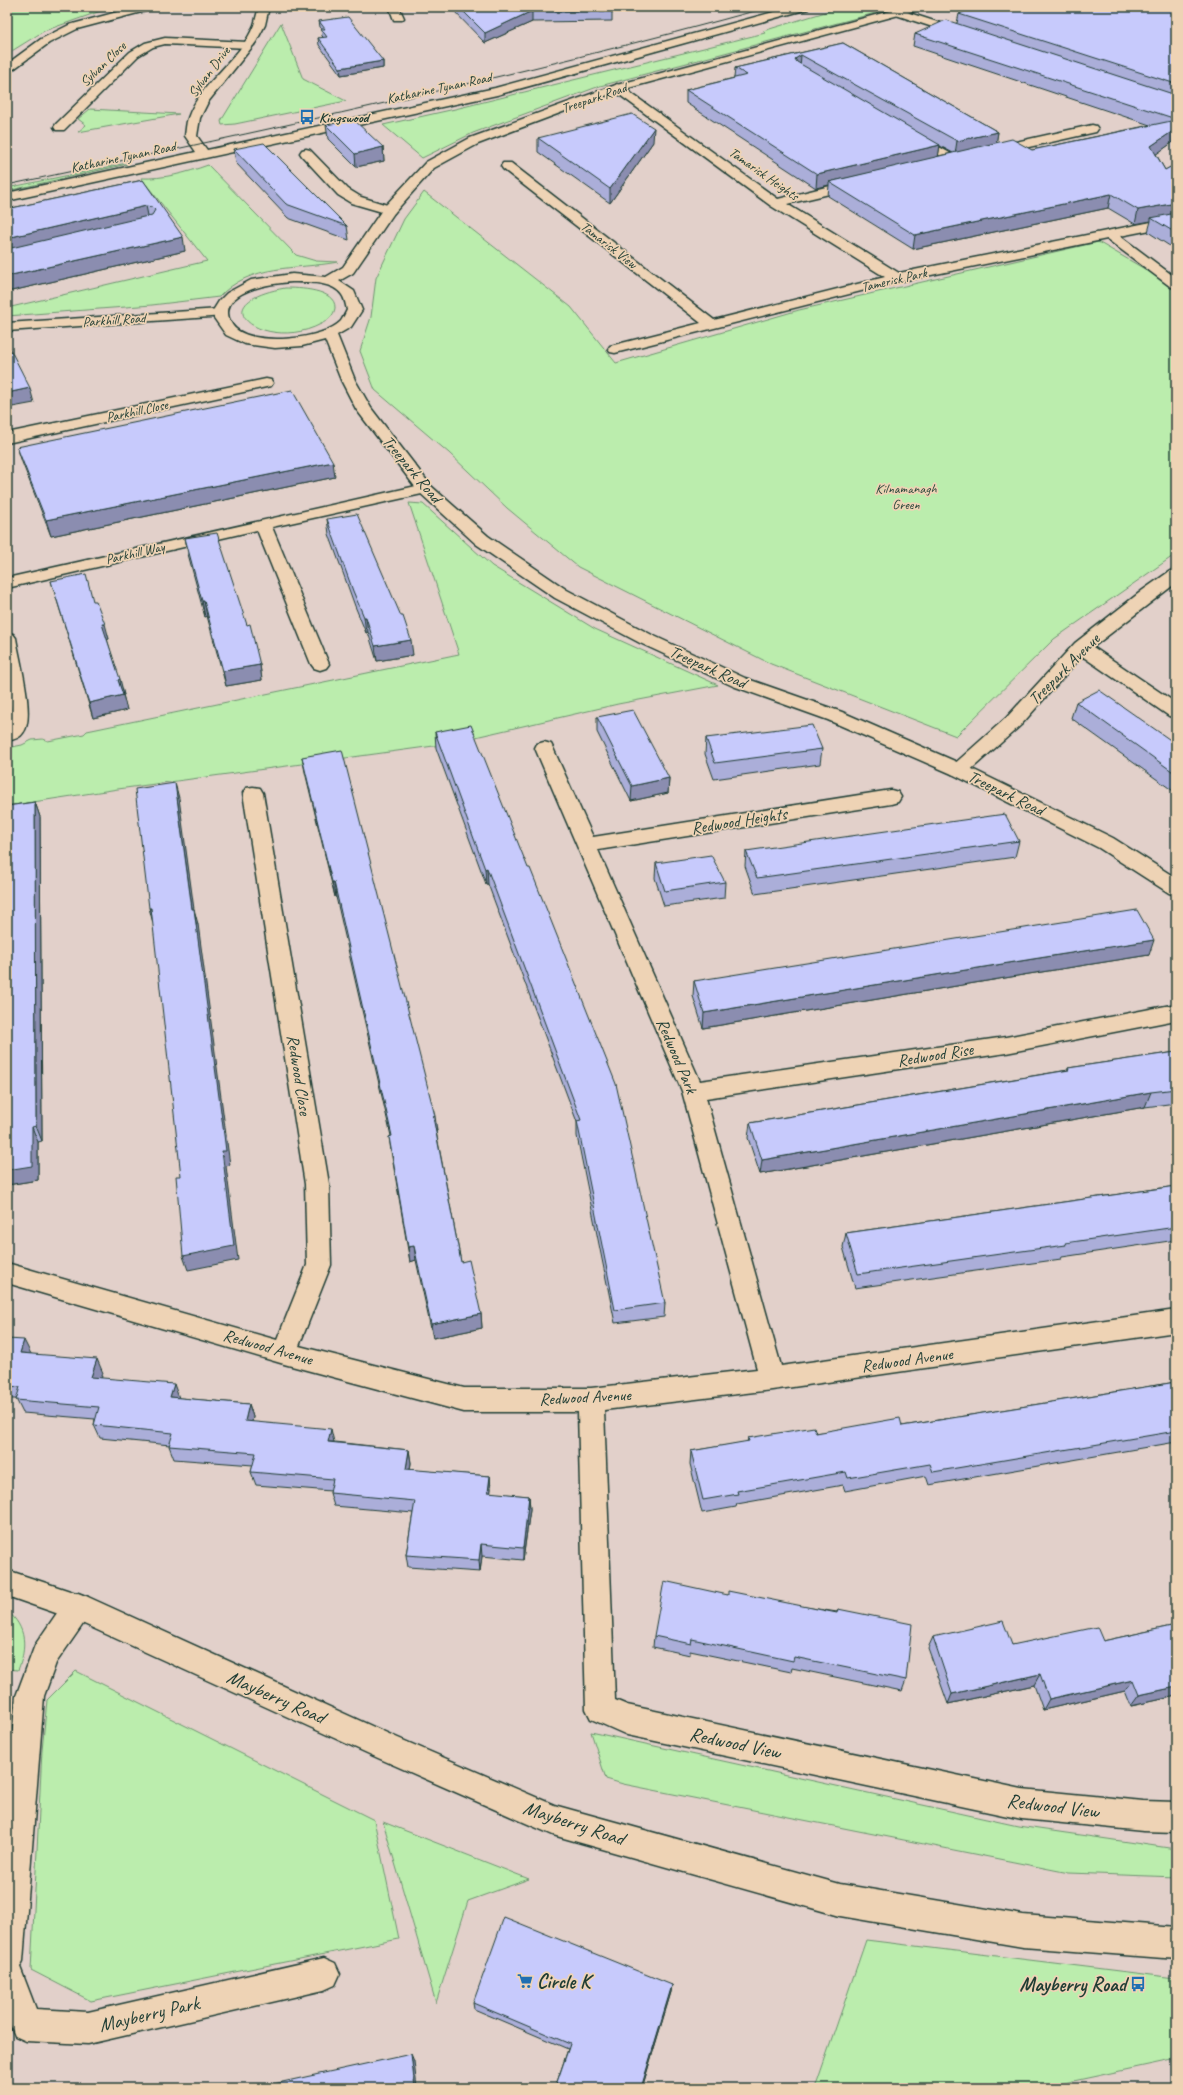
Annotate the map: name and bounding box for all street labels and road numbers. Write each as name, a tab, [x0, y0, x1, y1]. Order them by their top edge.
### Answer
street label: Sylvan Close	[76, 37, 131, 90]
street label: Sylvan Drive	[184, 42, 234, 101]
street label: Katharine Tynan Road	[385, 68, 495, 107]
street label: Treepark Road	[559, 78, 631, 117]
street label: Katharine Tynan Road	[69, 137, 179, 176]
street label: Tamarisk Heights	[726, 144, 803, 205]
street label: Tamarisk View	[577, 218, 642, 273]
street label: Tamerisk Park	[860, 264, 929, 296]
street label: Parkhill Road	[82, 309, 149, 331]
street label: Parkhill Close	[105, 396, 171, 426]
street label: Treepark Road	[378, 431, 448, 510]
street label: Parkhill Way	[104, 538, 167, 568]
street label: Treepark Avenue	[1024, 628, 1105, 709]
street label: Treepark Road	[666, 641, 753, 695]
street label: Treepark Road	[965, 766, 1050, 822]
street label: Redwood Heights	[690, 803, 790, 839]
street label: Redwood Park	[652, 1015, 703, 1098]
street label: Redwood Close	[282, 1033, 316, 1118]
street label: Redwood Rise	[896, 1038, 976, 1071]
street label: Redwood Avenue	[221, 1324, 316, 1370]
street label: Redwood Avenue	[860, 1343, 955, 1377]
street label: Redwood Avenue	[539, 1384, 633, 1410]
street label: Mayberry Road	[223, 1664, 332, 1731]
street label: Redwood View	[687, 1721, 784, 1765]
street label: Redwood View	[1006, 1788, 1102, 1824]
street label: Mayberry Road	[520, 1795, 631, 1852]
street label: Mayberry Park	[96, 1990, 203, 2038]

